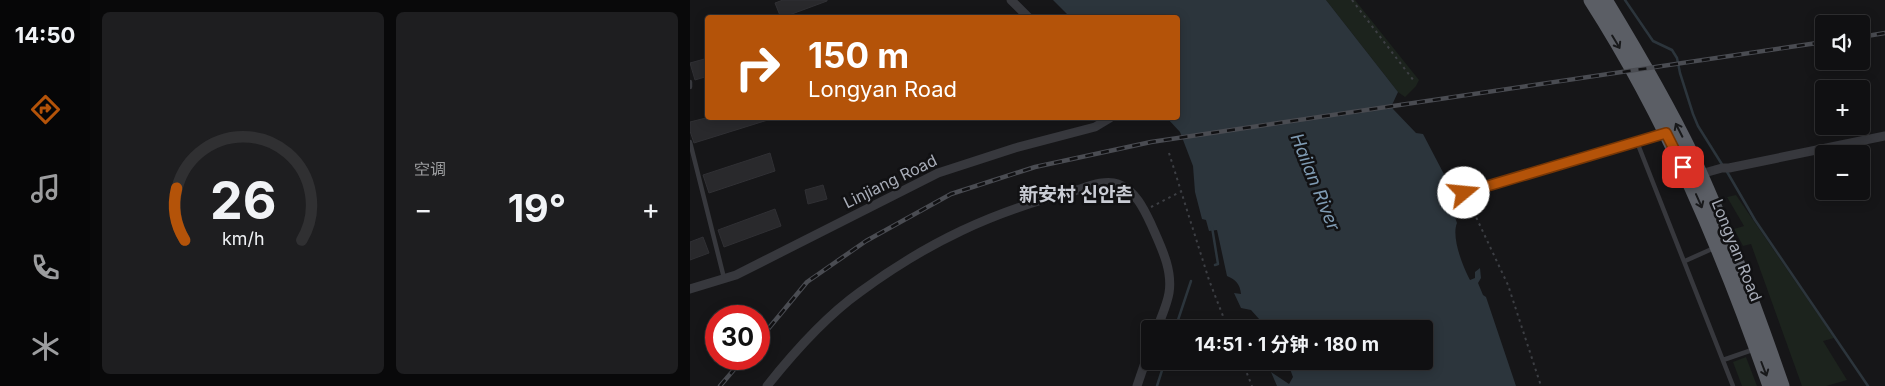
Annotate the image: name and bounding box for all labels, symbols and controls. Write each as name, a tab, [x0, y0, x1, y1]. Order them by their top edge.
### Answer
map controls	[1815, 15, 1870, 200]
button: sound	[1815, 15, 1870, 70]
text: 14:50	[15, 22, 75, 48]
text: 150 m	[808, 34, 909, 76]
one-way arrow	[1611, 34, 1621, 49]
icon: right	[725, 35, 790, 100]
text: Longyan Road	[808, 76, 957, 102]
button: +	[1815, 80, 1870, 135]
icon: directions	[28, 92, 63, 127]
one-way arrow	[1673, 123, 1683, 138]
water label: Hailan River	[1286, 130, 1345, 235]
button: −	[1815, 145, 1870, 200]
pin	[1662, 146, 1704, 188]
street label: Linjiang Road	[840, 150, 940, 212]
icon: arrive	[1669, 153, 1697, 181]
text: 空调	[414, 159, 446, 179]
position arrow	[1437, 166, 1489, 218]
text: 26	[210, 169, 276, 232]
icon: music	[28, 171, 63, 206]
district label: 新安村 신안촌	[1019, 183, 1133, 206]
text: 19°	[508, 185, 566, 231]
text: −	[414, 192, 433, 226]
text: +	[641, 192, 660, 226]
one-way arrow	[1695, 193, 1704, 208]
street label: Longyan Road	[1707, 196, 1767, 304]
text: km/h	[222, 228, 264, 249]
icon: phone	[28, 250, 63, 285]
speed limit sign: 30	[705, 305, 770, 370]
icon: climate	[28, 329, 63, 364]
text: 14:51 · 1 分钟 · 180 m	[1195, 333, 1379, 356]
one-way arrow	[1760, 361, 1769, 376]

